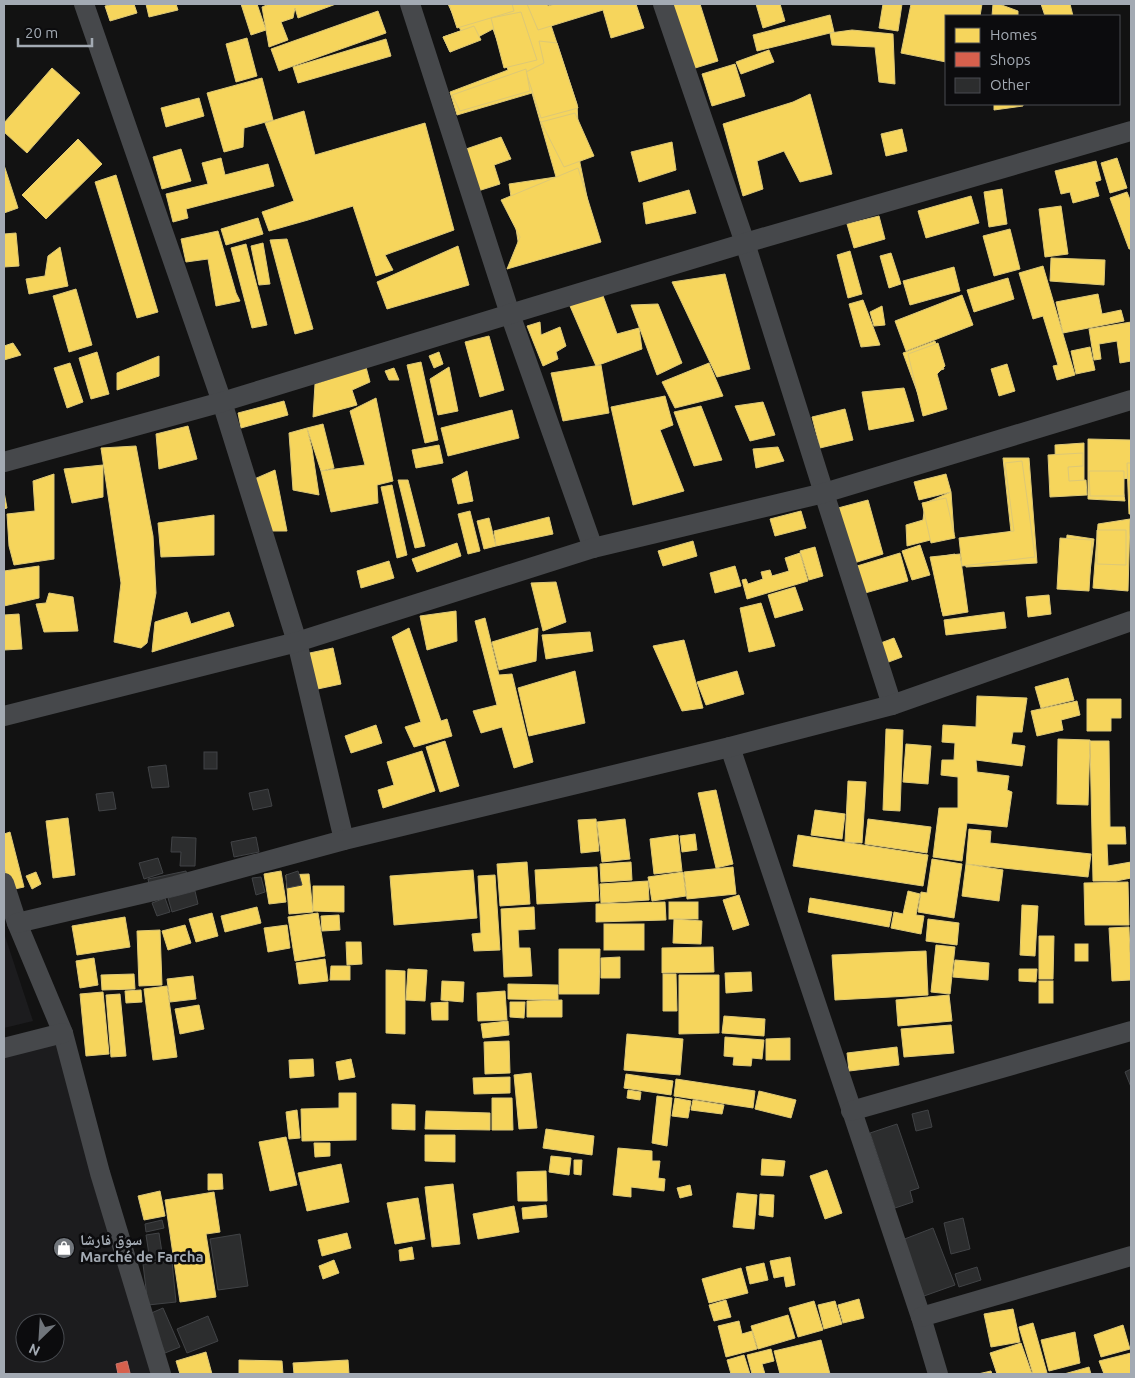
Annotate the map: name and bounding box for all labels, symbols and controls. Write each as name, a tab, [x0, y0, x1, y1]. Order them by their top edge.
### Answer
scale bar	[18, 15, 91, 47]
legend	[945, 15, 1120, 105]
text: 20 m	[25, 24, 58, 41]
text: Homes	[990, 26, 1037, 43]
text: Shops	[990, 51, 1031, 68]
text: Other	[990, 76, 1030, 93]
place label: سوق فارشا Marché de Farcha	[80, 1231, 204, 1265]
shop icon: سوق فارشا Marché de Farcha	[52, 1236, 76, 1260]
north arrow	[15, 1313, 65, 1363]
text: N	[26, 1340, 43, 1359]

